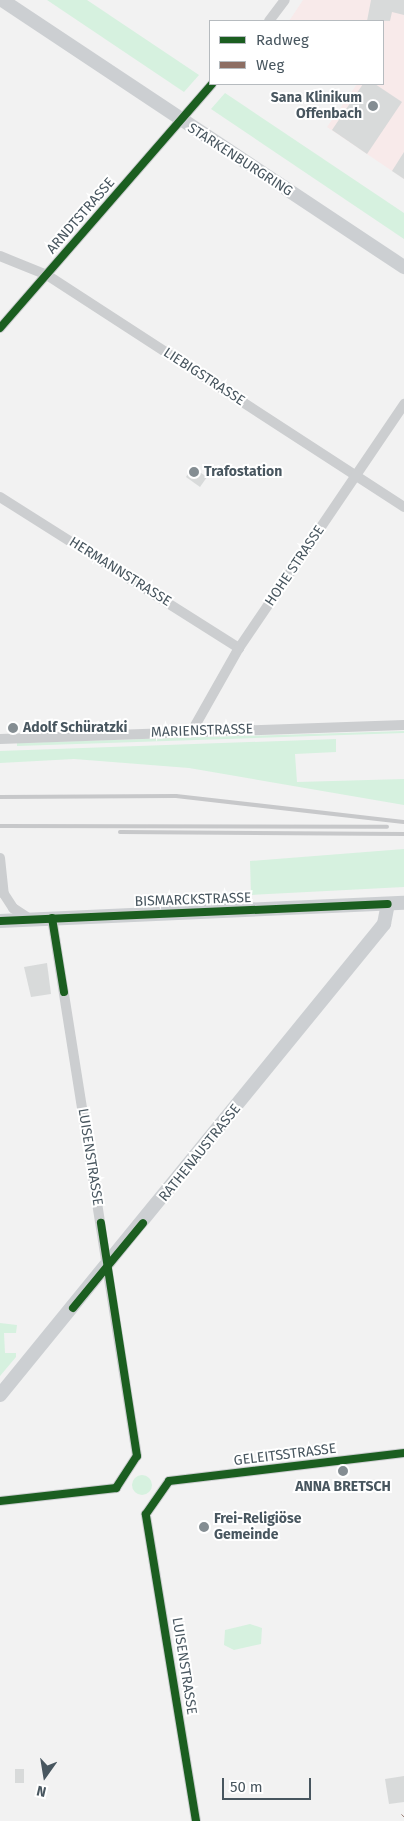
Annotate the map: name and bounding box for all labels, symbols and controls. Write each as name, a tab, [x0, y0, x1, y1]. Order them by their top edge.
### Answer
legend	[209, 20, 384, 85]
text: Radweg	[256, 31, 309, 49]
text: Weg	[256, 56, 284, 74]
place label: Sana Klinikum Offenbach	[271, 90, 362, 122]
marker: Sana Klinikum Offenbach	[366, 99, 380, 113]
street label: STARKENBURGRING	[184, 120, 296, 200]
street label: ARNDTSTRASSE	[43, 175, 119, 257]
street label: LIEBIGSTRASSE	[160, 344, 248, 410]
place label: Trafostation	[204, 464, 282, 480]
marker: Trafostation	[188, 466, 200, 478]
street label: HOHE STRASSE	[262, 523, 328, 609]
street label: HERMANNSTRASSE	[66, 534, 174, 610]
place label: Adolf Schüratzki	[23, 720, 127, 736]
street label: MARIENSTRASSE	[151, 721, 253, 741]
marker: Adolf Schüratzki	[7, 722, 19, 734]
street label: BISMARCKSTRASSE	[134, 890, 252, 910]
street label: RATHENAUSTRASSE	[156, 1101, 244, 1205]
street label: LUISENSTRASSE	[74, 1107, 106, 1207]
street label: GELEITSSTRASSE	[233, 1440, 337, 1470]
marker: ANNA BRETSCH	[337, 1465, 349, 1477]
place label: ANNA BRETSCH	[295, 1479, 391, 1495]
place label: Frei-Religiöse Gemeinde	[214, 1511, 301, 1544]
marker: Frei-Religiöse Gemeinde	[198, 1521, 210, 1533]
street label: LUISENSTRASSE	[168, 1616, 200, 1716]
north arrow	[20, 1751, 70, 1801]
scale bar	[224, 1768, 313, 1800]
text: 50 m	[230, 1778, 263, 1796]
text: N	[35, 1782, 48, 1800]

